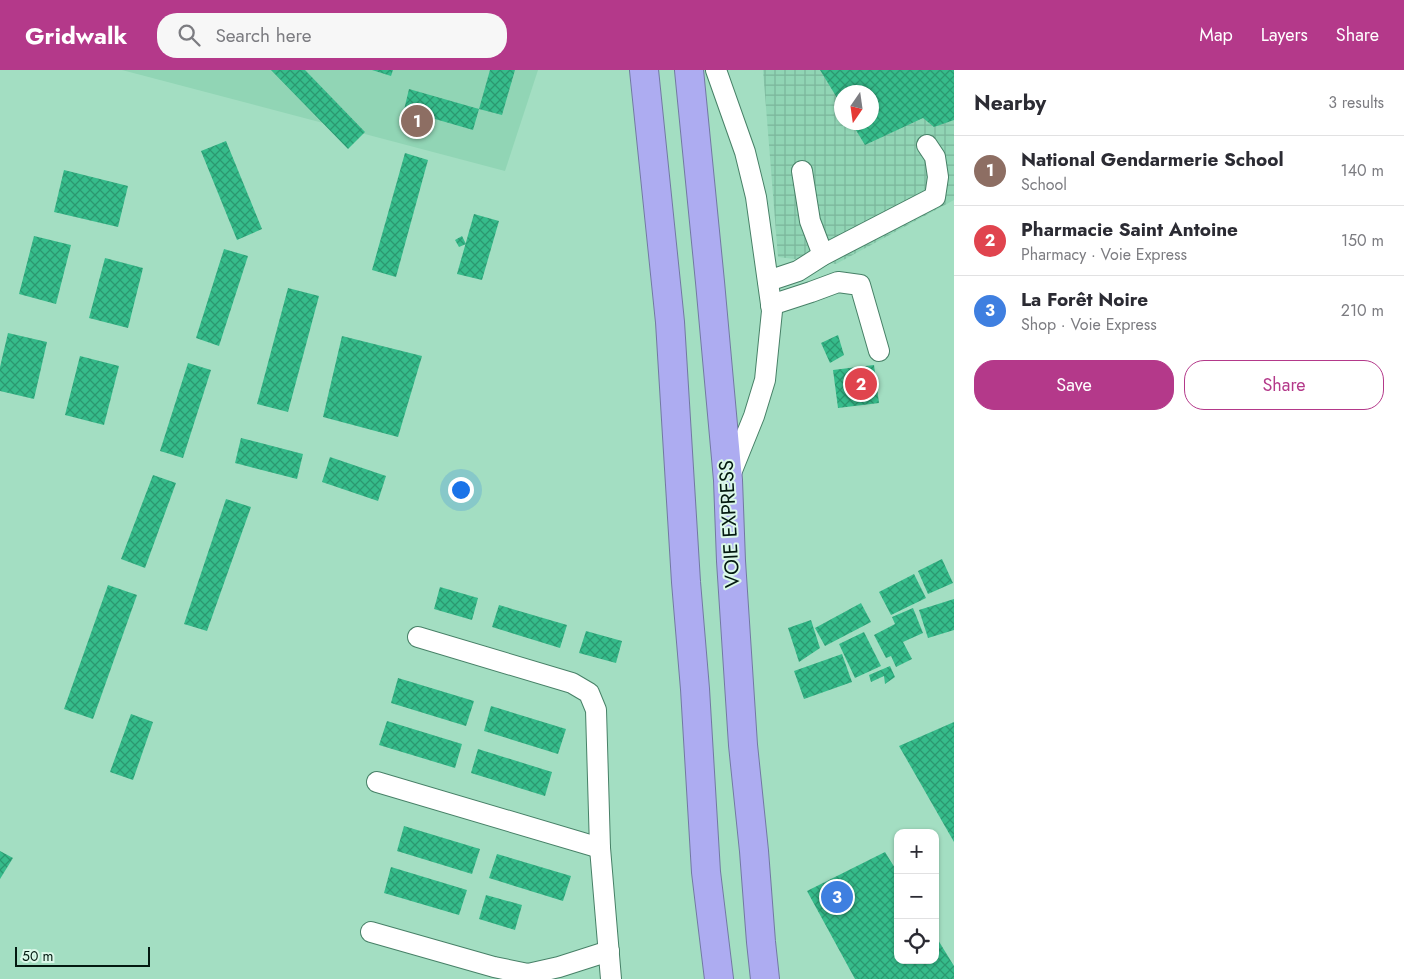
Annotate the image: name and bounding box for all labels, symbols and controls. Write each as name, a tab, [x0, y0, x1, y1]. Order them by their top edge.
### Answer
search box	[157, 13, 507, 58]
text: Gridwalk	[25, 18, 127, 53]
icon: search	[175, 21, 203, 49]
text: Search here	[215, 22, 311, 49]
text: Map	[1199, 22, 1233, 48]
text: Layers	[1261, 22, 1308, 48]
text: Share	[1336, 22, 1379, 48]
north arrow	[834, 85, 879, 130]
text: Nearby	[974, 88, 1046, 118]
text: 3 results	[1328, 91, 1384, 114]
pin: 1	[401, 102, 433, 140]
text: National Gendarmerie School	[1021, 146, 1284, 173]
text: 1	[986, 159, 994, 182]
text: 140 m	[1341, 159, 1384, 182]
text: School	[1021, 173, 1067, 196]
text: Pharmacie Saint Antoine	[1021, 216, 1238, 243]
text: 2	[985, 229, 995, 252]
text: 150 m	[1341, 229, 1384, 252]
text: Pharmacy · Voie Express	[1021, 243, 1187, 266]
text: La Forêt Noire	[1021, 286, 1148, 313]
text: 3	[985, 299, 995, 322]
text: 210 m	[1341, 299, 1384, 322]
text: Shop · Voie Express	[1021, 313, 1157, 336]
button: Save	[974, 360, 1174, 410]
button: Share	[1184, 360, 1384, 410]
pin: 2	[845, 365, 877, 403]
street label: VOIE EXPRESS	[712, 459, 747, 589]
your location	[448, 477, 474, 503]
map controls	[894, 829, 939, 964]
button: +	[894, 829, 939, 874]
button: −	[894, 874, 939, 919]
pin: 3	[821, 878, 853, 916]
button: locate	[894, 919, 939, 964]
scale bar	[15, 944, 150, 967]
text: 50 m	[22, 946, 53, 966]

